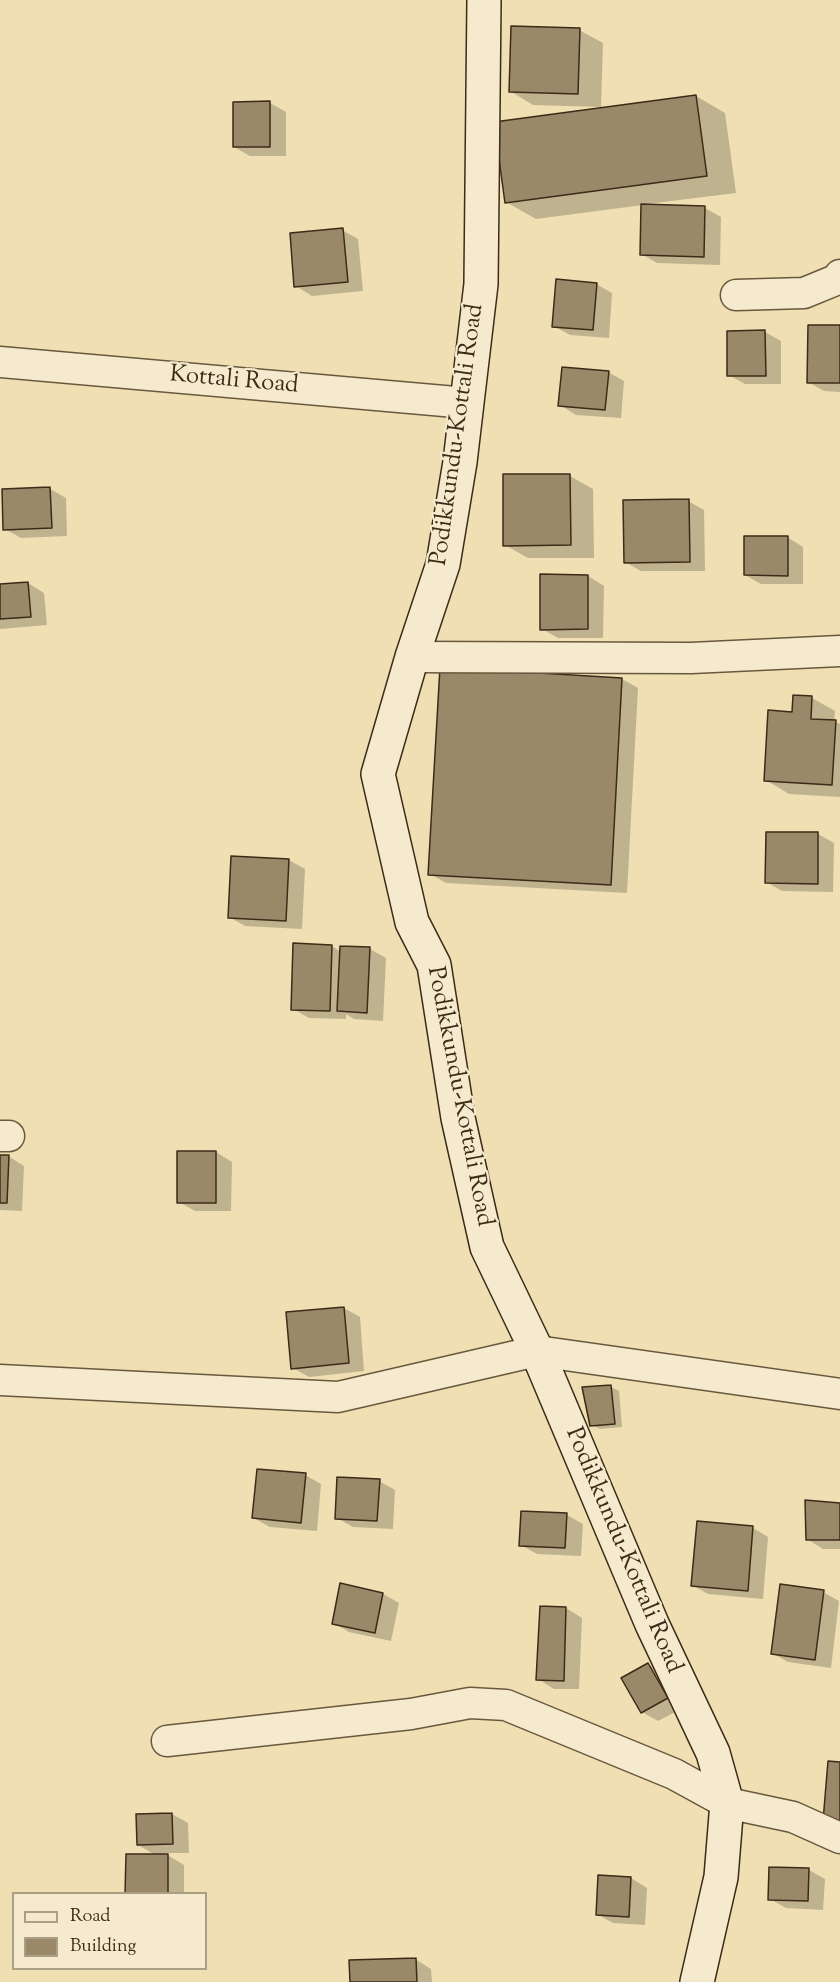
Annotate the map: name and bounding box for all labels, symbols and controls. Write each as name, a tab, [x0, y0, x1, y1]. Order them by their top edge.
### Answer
street label: Podikkundu-Kottali Road	[426, 302, 492, 568]
street label: Kottali Road	[168, 362, 300, 402]
street label: Podikkundu-Kottali Road	[419, 965, 497, 1229]
street label: Podikkundu-Kottali Road	[557, 1424, 687, 1678]
legend	[12, 1892, 207, 1970]
text: Road	[70, 1904, 110, 1930]
text: Building	[70, 1934, 136, 1960]

